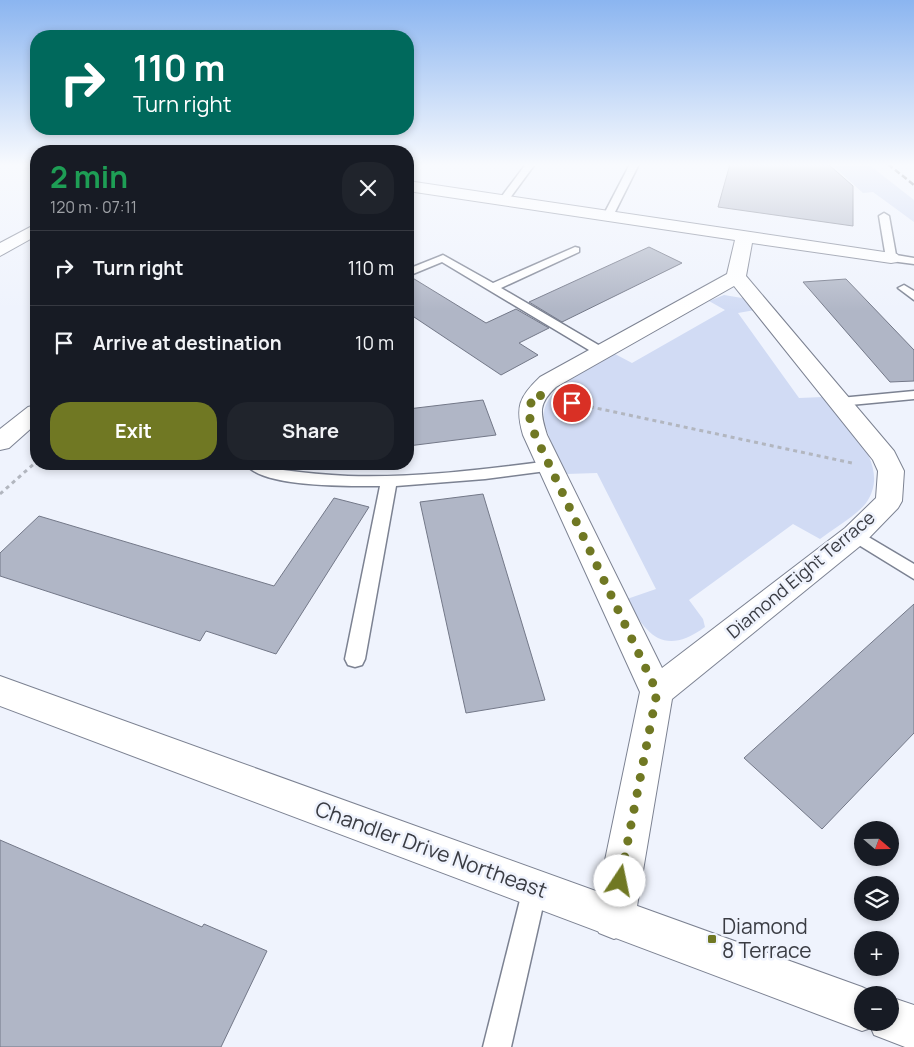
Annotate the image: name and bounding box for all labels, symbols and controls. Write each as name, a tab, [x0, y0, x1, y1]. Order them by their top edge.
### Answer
text: 110 m	[133, 44, 225, 92]
icon: right	[50, 50, 115, 115]
text: Turn right	[133, 89, 231, 119]
text: 2 min	[50, 156, 128, 197]
button: close	[342, 162, 394, 214]
text: 120 m · 07:11	[50, 196, 137, 218]
icon: right	[50, 254, 78, 282]
text: Turn right	[93, 255, 183, 281]
text: 110 m	[348, 255, 394, 281]
icon: arrive	[50, 329, 78, 357]
text: Arrive at destination	[93, 330, 282, 356]
text: 10 m	[355, 330, 394, 356]
pin	[551, 382, 593, 424]
icon: arrive	[558, 389, 586, 417]
button: Exit	[50, 402, 217, 460]
button: Share	[227, 402, 394, 460]
street label: Diamond Eight Terrace	[721, 505, 879, 643]
street label: Chandler Drive Northeast	[312, 794, 551, 904]
north arrow	[854, 821, 899, 866]
map controls	[854, 821, 899, 1031]
position arrow	[593, 854, 645, 906]
button: layers	[854, 876, 899, 921]
place label: Diamond 8 Terrace	[722, 912, 811, 964]
button: +	[854, 931, 899, 976]
marker: Diamond 8 Terrace	[706, 933, 718, 945]
button: −	[854, 986, 899, 1031]

